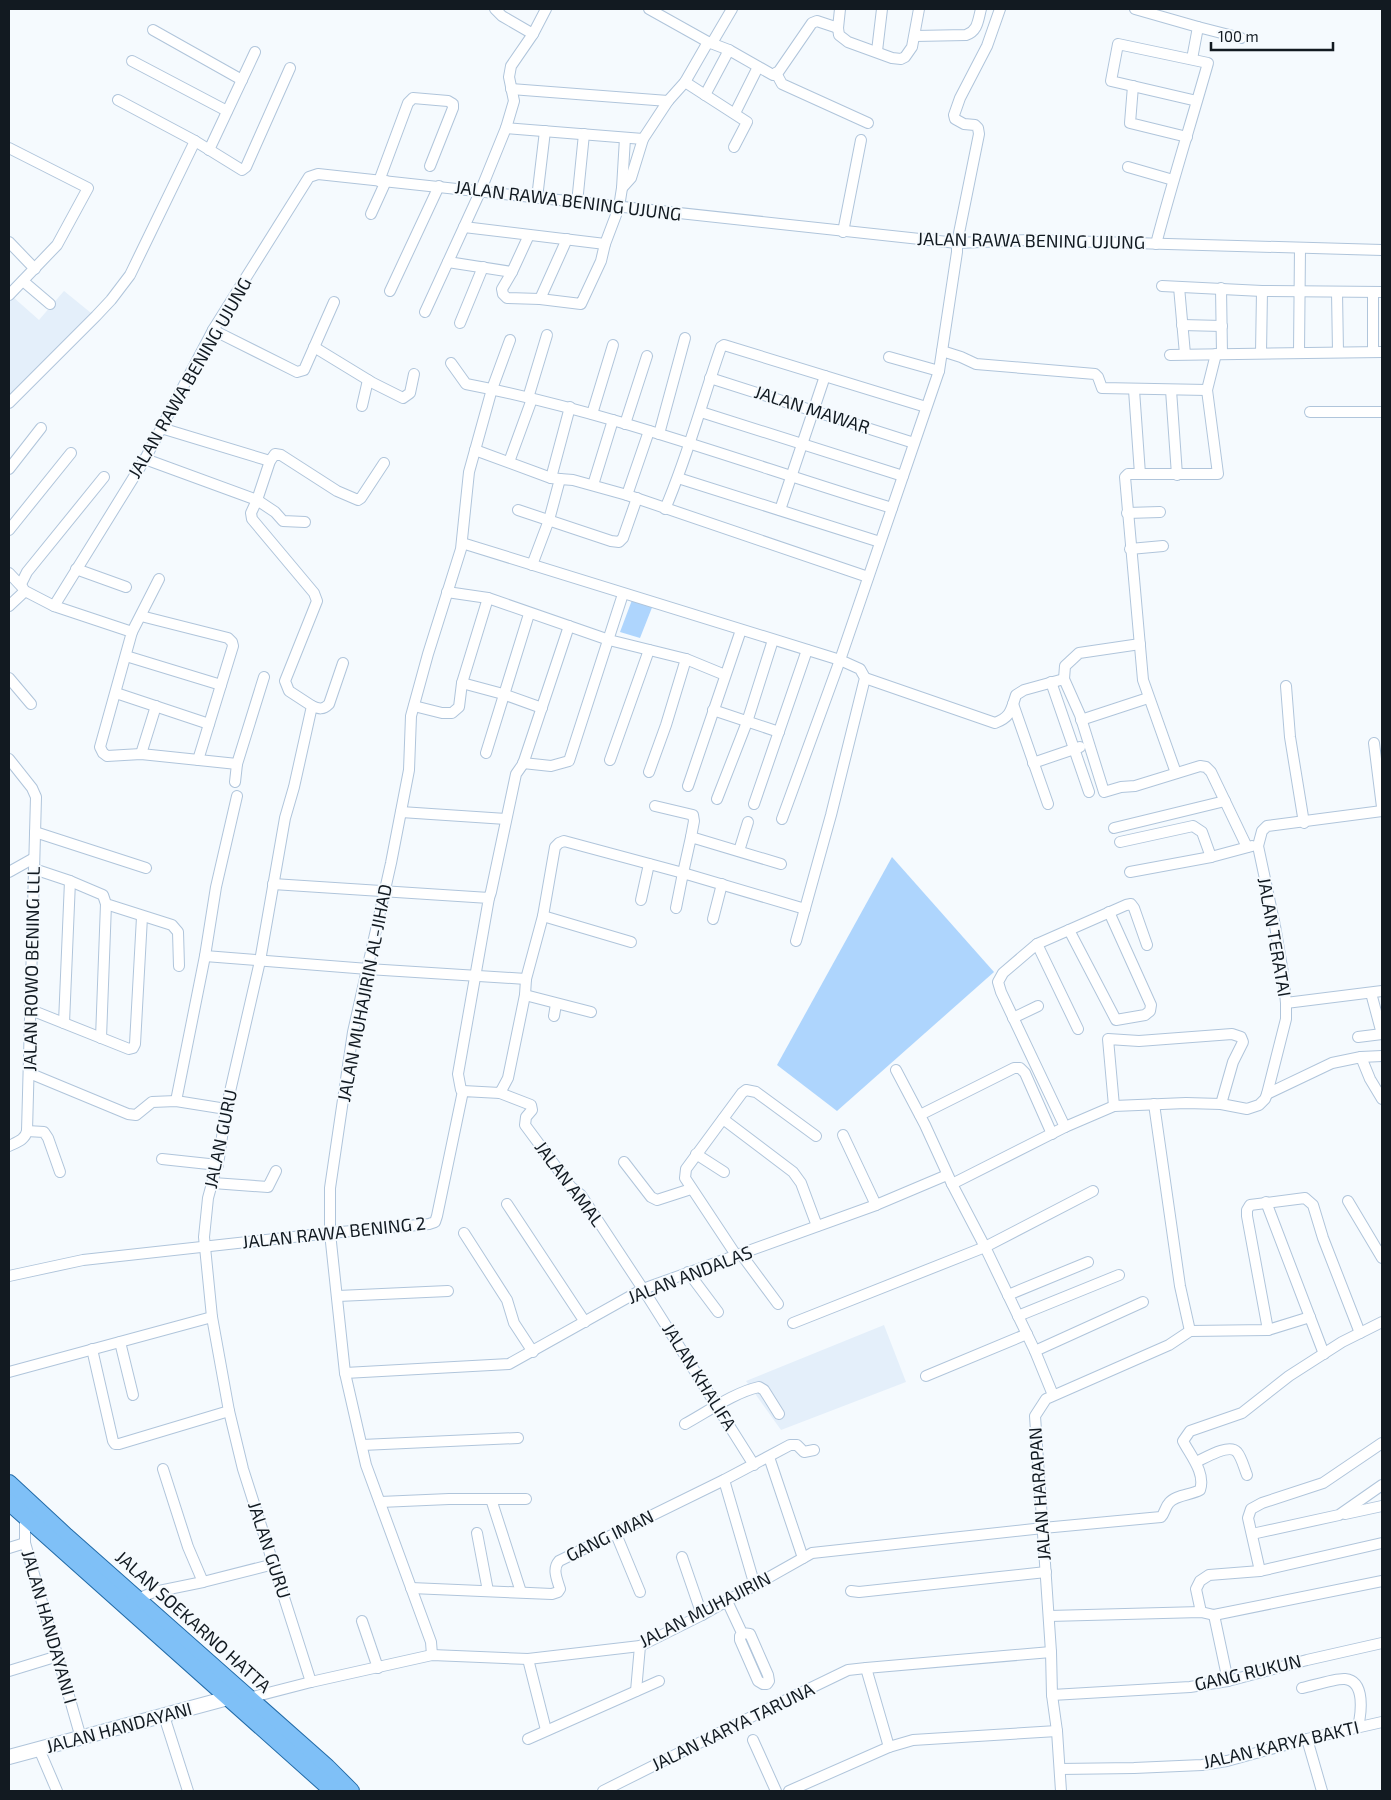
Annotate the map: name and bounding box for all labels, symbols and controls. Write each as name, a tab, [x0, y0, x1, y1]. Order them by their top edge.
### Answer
scale bar	[1211, 20, 1334, 52]
text: 100 m	[1218, 27, 1259, 45]
street label: JALAN RAWA BENING UJUNG	[453, 175, 683, 225]
street label: JALAN RAWA BENING UJUNG	[917, 227, 1145, 253]
street label: JALAN RAWA BENING UJUNG	[123, 273, 256, 482]
street label: JALAN MAWAR	[752, 380, 873, 438]
street label: JALAN ROWO BENING LLL	[18, 866, 44, 1072]
street label: JALAN TERATAI	[1254, 875, 1296, 998]
street label: JALAN MUHAJIRIN AL-JIHAD	[332, 882, 396, 1104]
street label: JALAN GURU	[199, 1087, 241, 1190]
street label: JALAN AMAL	[530, 1136, 609, 1231]
street label: JALAN RAWA BENING 2	[241, 1211, 427, 1253]
street label: JALAN ANDALAS	[624, 1240, 755, 1308]
street label: JALAN KHALIFA	[658, 1319, 742, 1435]
street label: JALAN HARAPAN	[1023, 1427, 1055, 1562]
street label: JALAN GURU	[244, 1498, 296, 1601]
street label: GANG IMAN	[562, 1504, 657, 1566]
street label: JALAN SOEKARNO HATTA	[111, 1546, 277, 1697]
street label: JALAN HANDAYANI I	[17, 1547, 82, 1706]
street label: JALAN MUHAJIRIN	[635, 1566, 774, 1652]
street label: GANG RUKUN	[1192, 1649, 1303, 1695]
street label: JALAN KARYA TARUNA	[648, 1677, 818, 1775]
street label: JALAN HANDAYANI	[43, 1697, 194, 1757]
street label: JALAN KARYA BAKTI	[1201, 1715, 1361, 1773]

